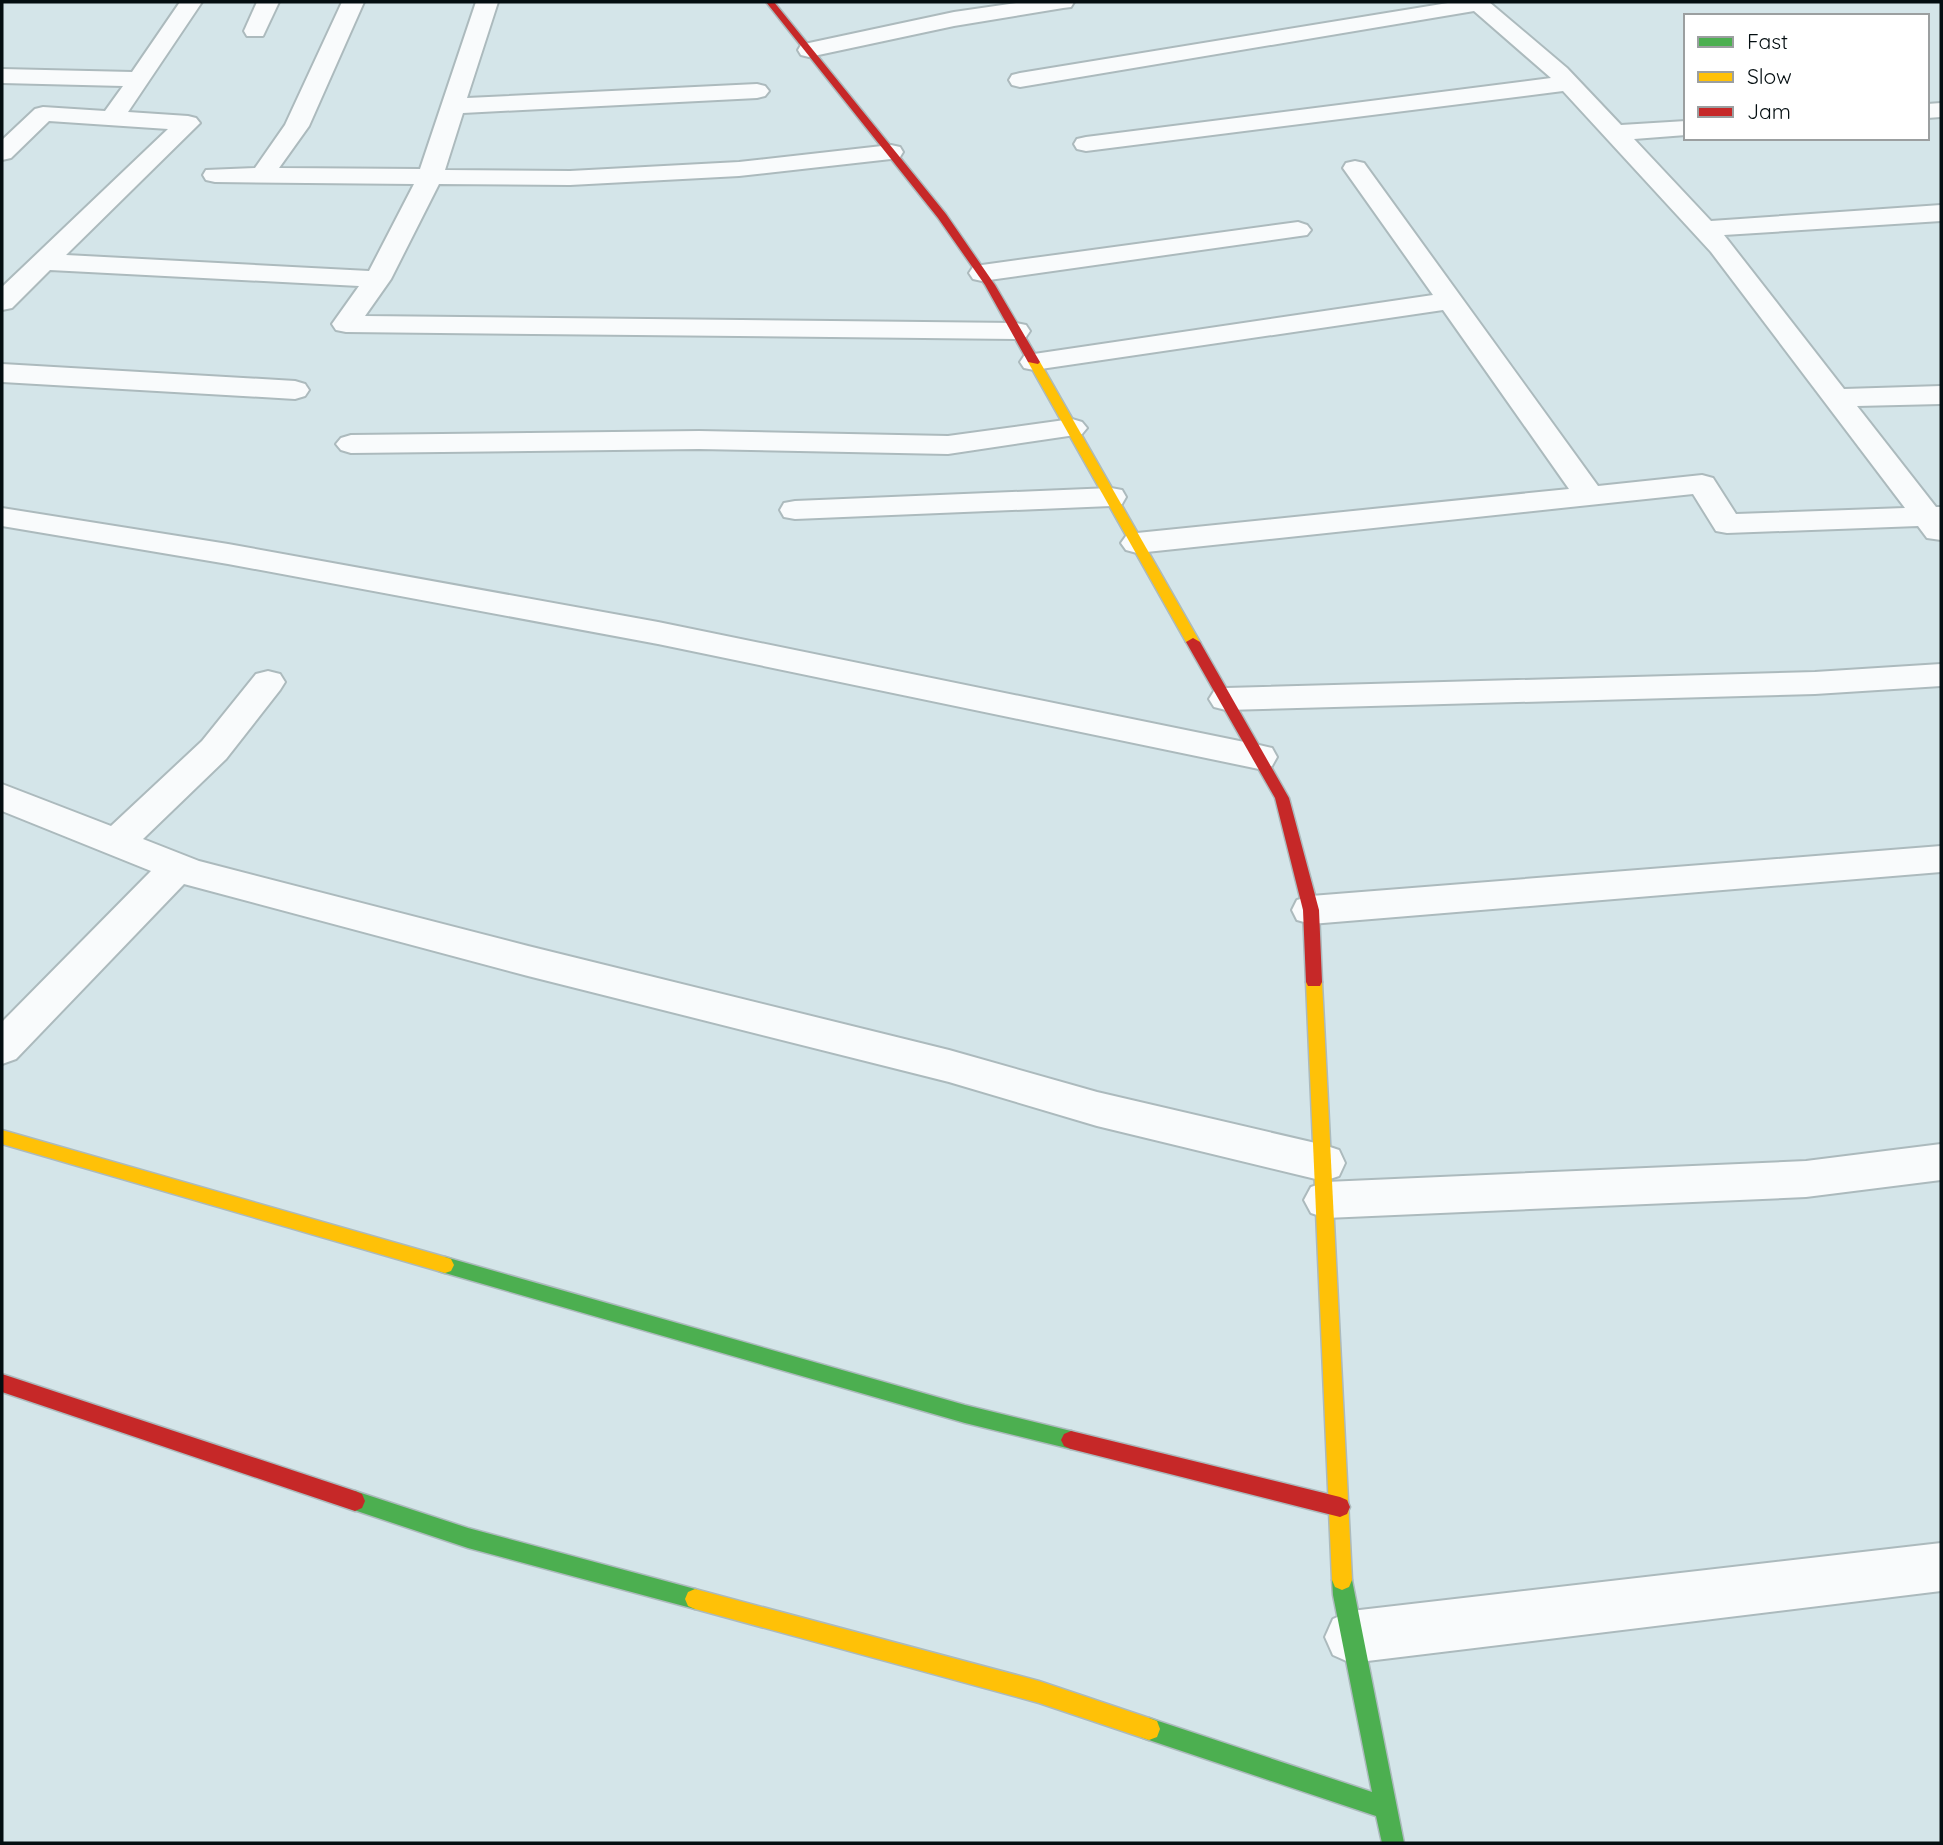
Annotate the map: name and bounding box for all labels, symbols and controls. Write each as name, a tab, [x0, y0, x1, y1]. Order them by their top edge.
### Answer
legend	[1684, 14, 1929, 140]
text: Fast	[1747, 28, 1788, 54]
text: Slow	[1747, 63, 1792, 89]
text: Jam	[1747, 98, 1791, 124]

